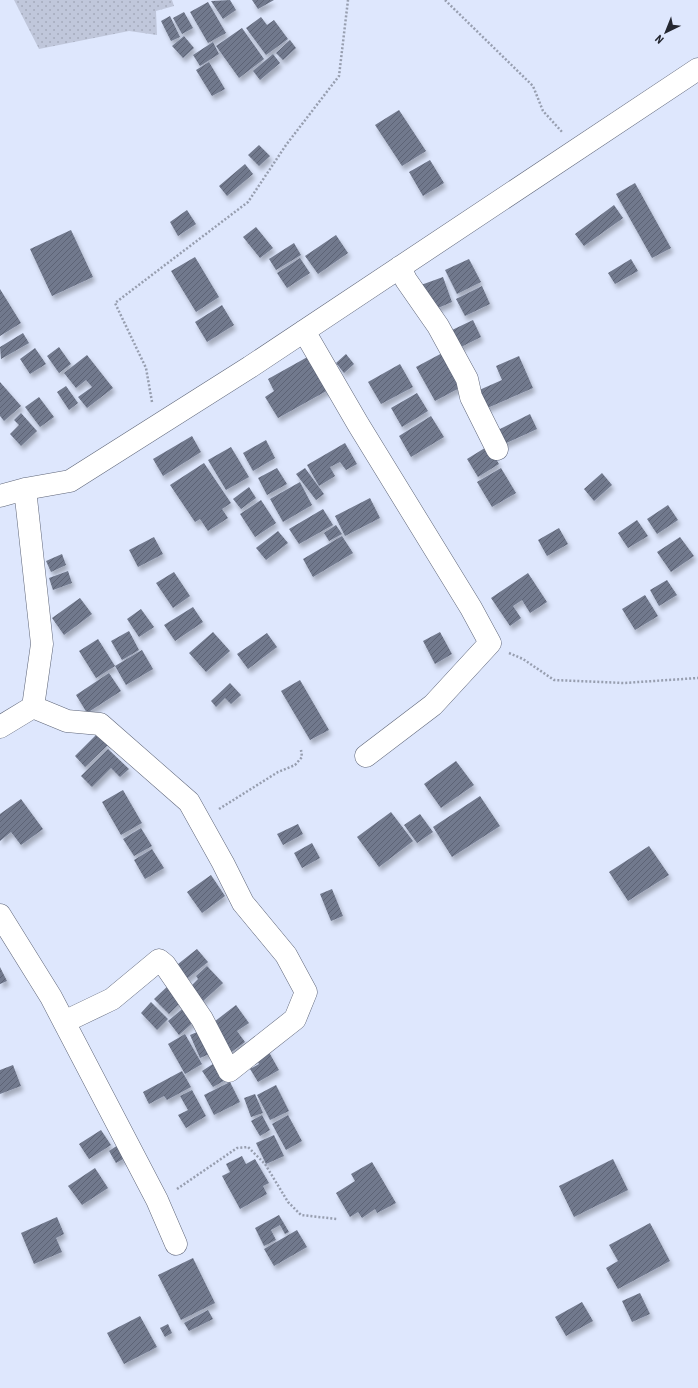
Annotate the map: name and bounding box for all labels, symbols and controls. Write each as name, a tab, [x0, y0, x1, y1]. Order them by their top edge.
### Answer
north arrow	[646, 12, 686, 52]
text: N	[652, 32, 666, 46]

